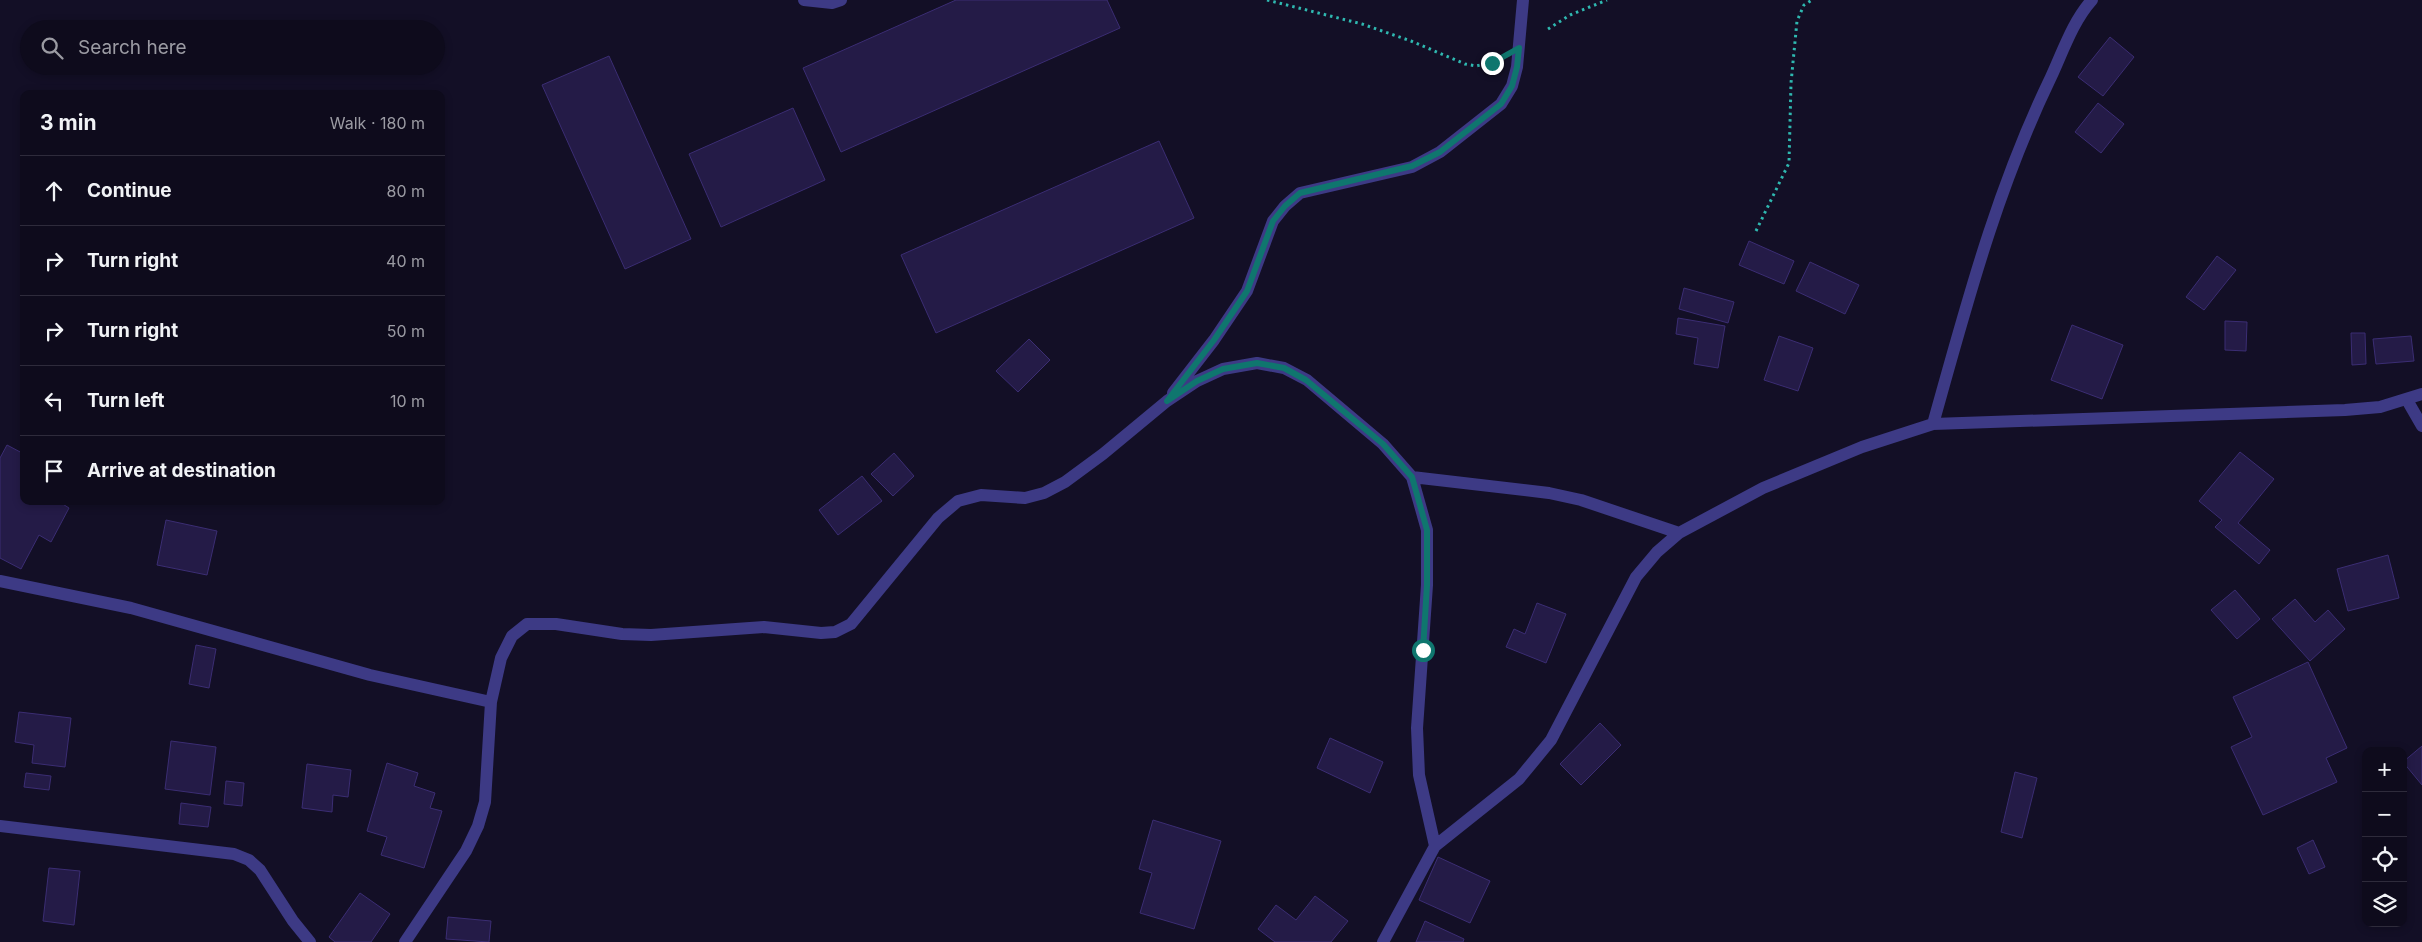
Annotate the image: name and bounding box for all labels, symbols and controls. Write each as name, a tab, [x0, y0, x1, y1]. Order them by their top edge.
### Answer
search box	[20, 20, 445, 75]
icon: search	[38, 34, 66, 62]
text: Search here	[78, 36, 187, 59]
route end	[1481, 52, 1504, 75]
text: 3 min	[40, 110, 96, 135]
text: Walk · 180 m	[330, 113, 425, 133]
icon: ahead	[40, 177, 68, 205]
text: Continue	[87, 179, 172, 202]
text: 80 m	[386, 181, 425, 201]
icon: right	[40, 247, 68, 275]
text: Turn right	[87, 249, 178, 272]
text: 40 m	[386, 251, 425, 271]
icon: right	[40, 317, 68, 345]
text: Turn right	[87, 319, 178, 342]
text: 50 m	[387, 321, 425, 341]
icon: left	[40, 387, 68, 415]
text: Turn left	[87, 389, 165, 412]
text: 10 m	[390, 391, 425, 411]
icon: arrive	[40, 457, 68, 485]
text: Arrive at destination	[87, 459, 276, 482]
route start	[1412, 639, 1435, 662]
map controls	[2362, 747, 2407, 927]
button: +	[2362, 747, 2407, 792]
button: −	[2362, 792, 2407, 837]
button: locate	[2362, 837, 2407, 882]
button: layers	[2362, 882, 2407, 927]

